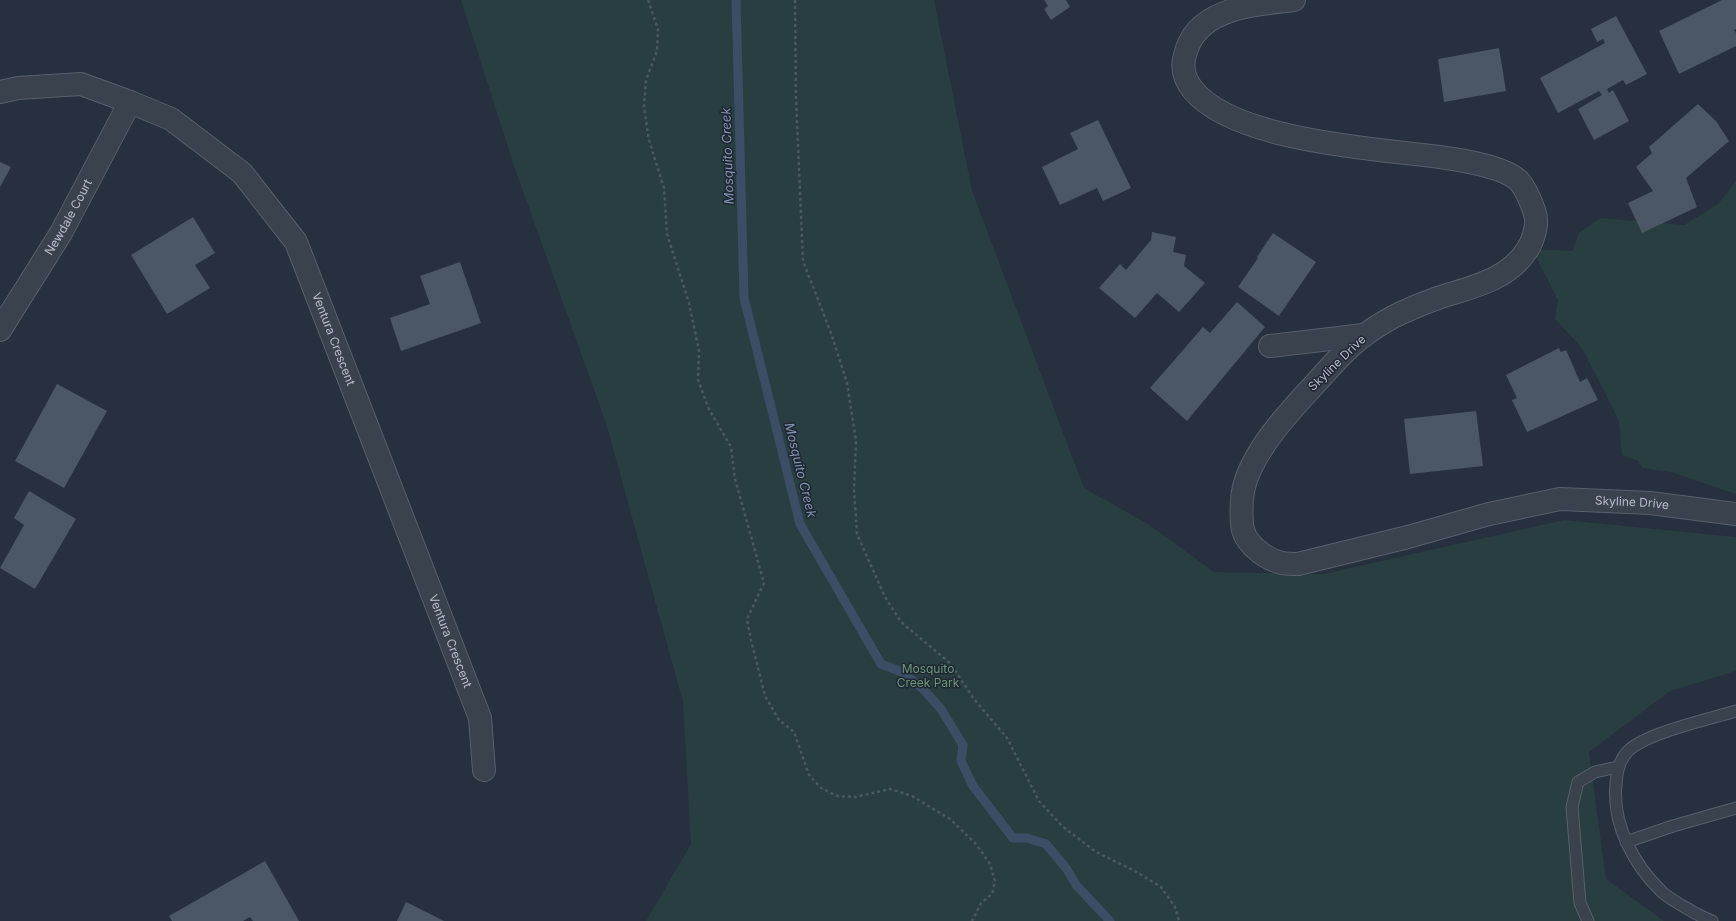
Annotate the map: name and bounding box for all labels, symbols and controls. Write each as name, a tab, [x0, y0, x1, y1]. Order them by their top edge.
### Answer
water label: Mosquito Creek	[717, 106, 737, 205]
street label: Newdale Court	[41, 176, 95, 258]
street label: Ventura Crescent	[309, 290, 359, 388]
street label: Skyline Drive	[1305, 331, 1369, 394]
water label: Mosquito Creek	[781, 421, 821, 520]
street label: Skyline Drive	[1595, 493, 1670, 512]
street label: Ventura Crescent	[426, 592, 476, 690]
park label: Mosquito Creek Park	[897, 661, 960, 690]

